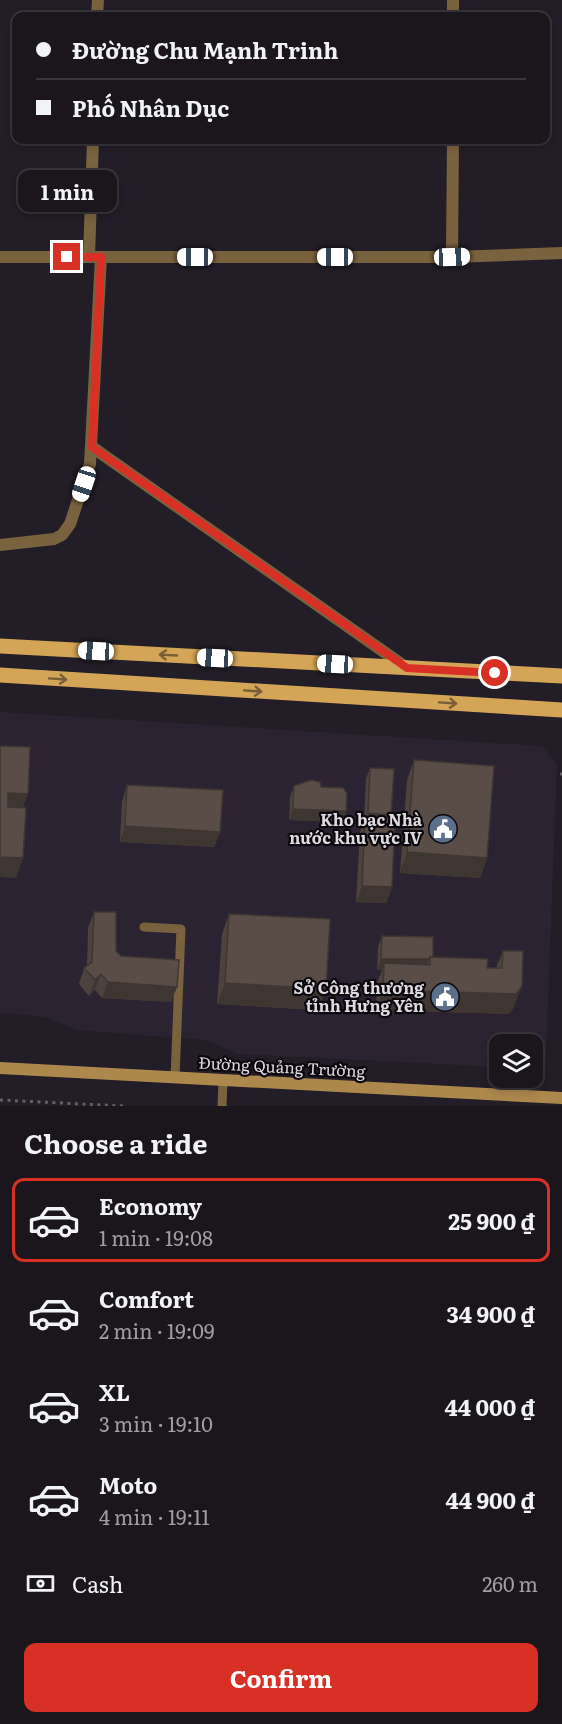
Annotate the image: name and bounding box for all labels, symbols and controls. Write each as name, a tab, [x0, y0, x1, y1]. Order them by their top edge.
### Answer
text: Đường Chu Mạnh Trinh	[72, 33, 338, 66]
text: Phố Nhân Dục	[72, 91, 229, 124]
callout: 1 min	[17, 170, 116, 212]
text: 1 min	[41, 176, 94, 206]
route end	[53, 243, 80, 270]
car	[434, 247, 470, 267]
car	[177, 248, 213, 266]
car	[317, 248, 353, 266]
car	[70, 464, 98, 504]
car	[78, 641, 114, 661]
car	[197, 648, 233, 668]
one-way arrow	[159, 649, 179, 660]
car	[317, 654, 353, 674]
route start	[481, 659, 508, 686]
one-way arrow	[48, 673, 68, 684]
one-way arrow	[243, 686, 262, 697]
one-way arrow	[437, 698, 457, 709]
place label: Kho bạc Nhà nước khu vực IV	[289, 807, 423, 849]
public building icon: Kho bạc Nhà nước khu vực IV	[427, 813, 459, 845]
place label: Sở Công thương tỉnh Hưng Yên	[294, 975, 424, 1017]
public building icon: Sở Công thương tỉnh Hưng Yên	[429, 981, 461, 1013]
map controls	[489, 1034, 543, 1088]
button: layers	[489, 1034, 543, 1088]
street label: Đường Quảng Trường	[198, 1050, 366, 1082]
text: Choose a ride	[24, 1122, 207, 1162]
text: Economy	[99, 1189, 202, 1222]
icon: car	[27, 1193, 81, 1247]
text: 25 900 ₫	[448, 1204, 535, 1237]
text: 1 min · 19:08	[99, 1222, 213, 1252]
text: Comfort	[99, 1282, 194, 1315]
icon: car	[27, 1286, 81, 1340]
text: 34 900 ₫	[447, 1297, 535, 1330]
text: 2 min · 19:09	[99, 1315, 214, 1345]
text: XL	[99, 1375, 130, 1408]
icon: car	[27, 1379, 81, 1433]
text: 44 000 ₫	[445, 1390, 535, 1423]
text: 3 min · 19:10	[99, 1408, 213, 1438]
text: Moto	[99, 1468, 157, 1501]
icon: car	[27, 1472, 81, 1526]
text: 44 900 ₫	[445, 1483, 535, 1516]
text: 4 min · 19:11	[99, 1501, 210, 1531]
icon: cash	[24, 1567, 57, 1600]
text: Cash	[72, 1567, 123, 1600]
text: 260 m	[482, 1568, 538, 1598]
button: Confirm	[24, 1643, 538, 1712]

